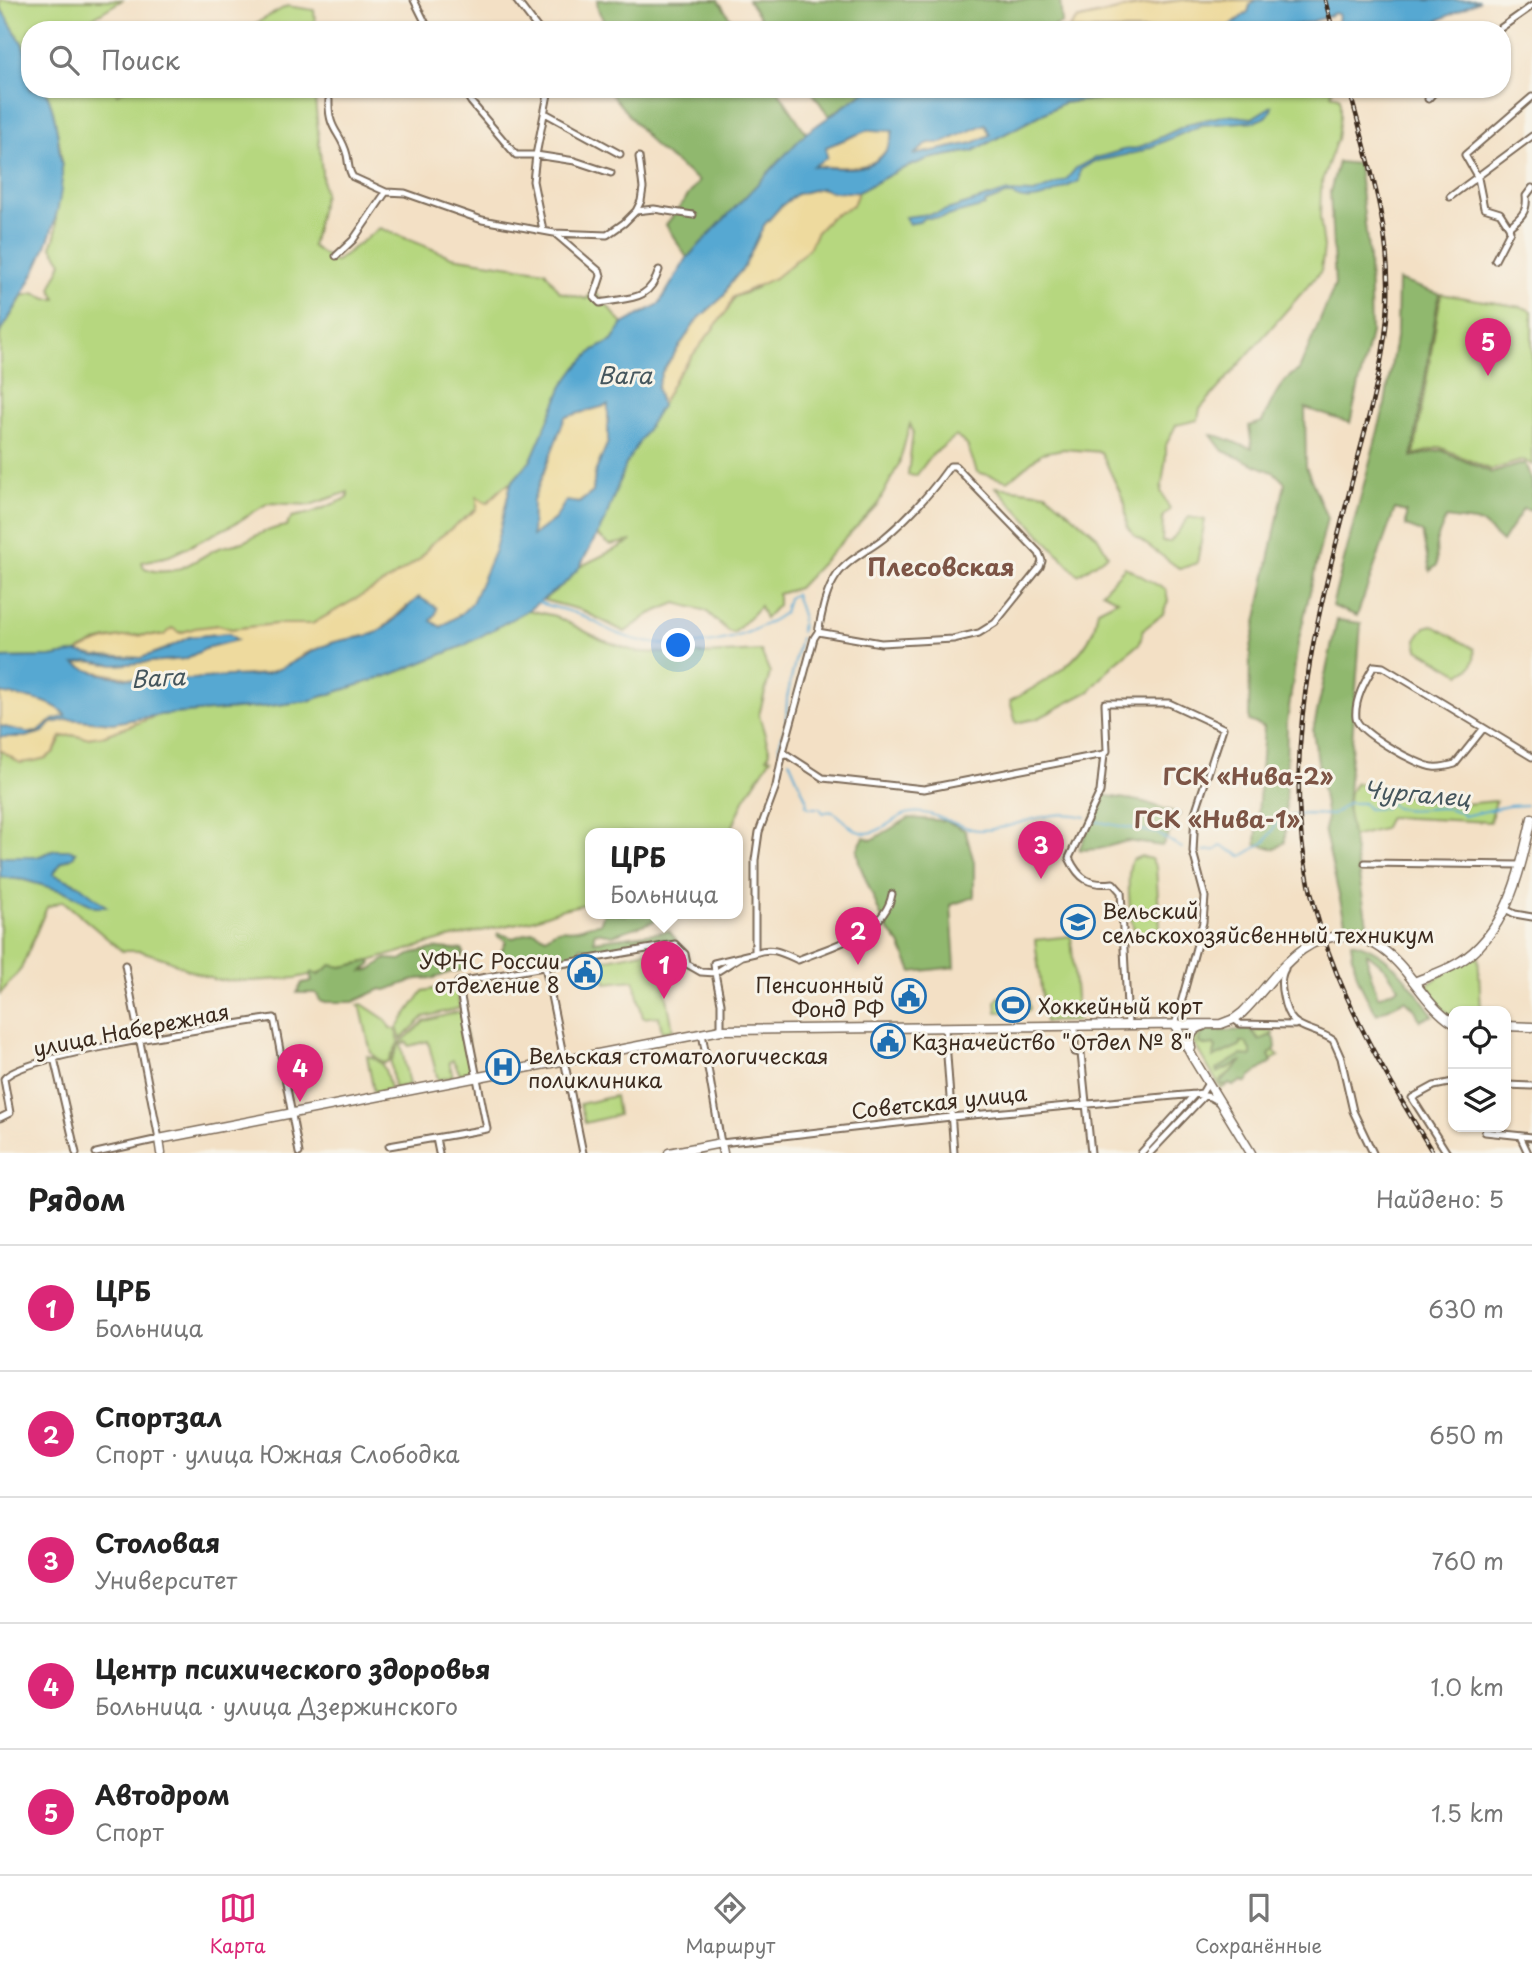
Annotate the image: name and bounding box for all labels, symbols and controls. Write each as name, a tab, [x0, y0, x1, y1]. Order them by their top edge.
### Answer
search box	[21, 21, 1511, 98]
text: Поиск	[101, 40, 180, 79]
icon: search	[45, 41, 83, 79]
pin: 5	[1465, 318, 1511, 376]
water label: Вага	[598, 357, 652, 392]
district label: Плесовская	[867, 548, 1015, 584]
your location	[661, 628, 695, 662]
water label: Вага	[130, 658, 186, 696]
district label: ГСК «Нива-2»	[1163, 758, 1333, 793]
water label: Чургалец	[1362, 771, 1473, 815]
district label: ГСК «Нива-1»	[1134, 801, 1300, 836]
pin: 3	[1018, 821, 1064, 879]
popup	[585, 828, 743, 919]
text: ЦРБ	[610, 837, 666, 876]
text: Больница	[610, 876, 718, 911]
place label: Вельский сельскохозяйсвенный техникум	[1102, 894, 1434, 950]
school or university icon: Вельский сельскохозяйсвенный техникум	[1059, 903, 1097, 941]
pin: 2	[835, 907, 881, 965]
pin: 1	[641, 941, 687, 999]
place label: УФНС России отделение 8	[419, 944, 560, 1000]
public building icon: УФНС России отделение 8	[566, 953, 604, 991]
place label: Пенсионный Фонд РФ	[756, 968, 884, 1024]
public building icon: Пенсионный Фонд РФ	[890, 977, 928, 1015]
sports icon: Хоккейный корт	[994, 986, 1032, 1024]
place label: Хоккейный корт	[1038, 989, 1203, 1021]
street label: улица Набережная	[30, 994, 232, 1064]
map controls	[1448, 1006, 1511, 1132]
button: locate	[1448, 1006, 1511, 1069]
public building icon: Казначейство "Отдел № 8"	[869, 1022, 907, 1060]
place label: Казначейство "Отдел № 8"	[912, 1025, 1192, 1057]
place label: Вельская стоматологическая поликлиника	[528, 1039, 828, 1095]
pin: 4	[277, 1044, 323, 1102]
hospital icon: Вельская стоматологическая поликлиника	[484, 1048, 522, 1086]
button: layers	[1448, 1069, 1511, 1132]
street label: Советская улица	[850, 1076, 1029, 1126]
text: Рядом	[28, 1176, 126, 1221]
text: Найдено: 5	[1376, 1181, 1504, 1216]
text: ЦРБ	[95, 1271, 151, 1310]
text: 1	[46, 1291, 57, 1326]
text: 630 m	[1428, 1291, 1504, 1326]
text: Больница	[95, 1310, 203, 1345]
text: Спортзал	[95, 1397, 222, 1436]
text: 2	[43, 1417, 59, 1452]
text: 650 m	[1429, 1417, 1504, 1452]
text: Спорт · улица Южная Слободка	[95, 1436, 460, 1471]
text: Столовая	[95, 1523, 220, 1562]
text: 3	[43, 1543, 59, 1578]
text: 760 m	[1432, 1543, 1504, 1578]
text: Университет	[95, 1562, 237, 1597]
text: Центр психического здоровья	[95, 1649, 491, 1688]
text: 4	[43, 1669, 59, 1704]
text: 1.0 km	[1431, 1669, 1504, 1704]
text: Больница · улица Дзержинского	[95, 1688, 458, 1723]
text: Автодром	[95, 1775, 230, 1814]
text: 5	[44, 1795, 58, 1830]
text: 1.5 km	[1431, 1795, 1504, 1830]
text: Спорт	[95, 1814, 164, 1849]
tab: Карта	[210, 1889, 266, 1959]
tab: Маршрут	[685, 1889, 775, 1959]
tab: Сохранённые	[1195, 1889, 1322, 1959]

